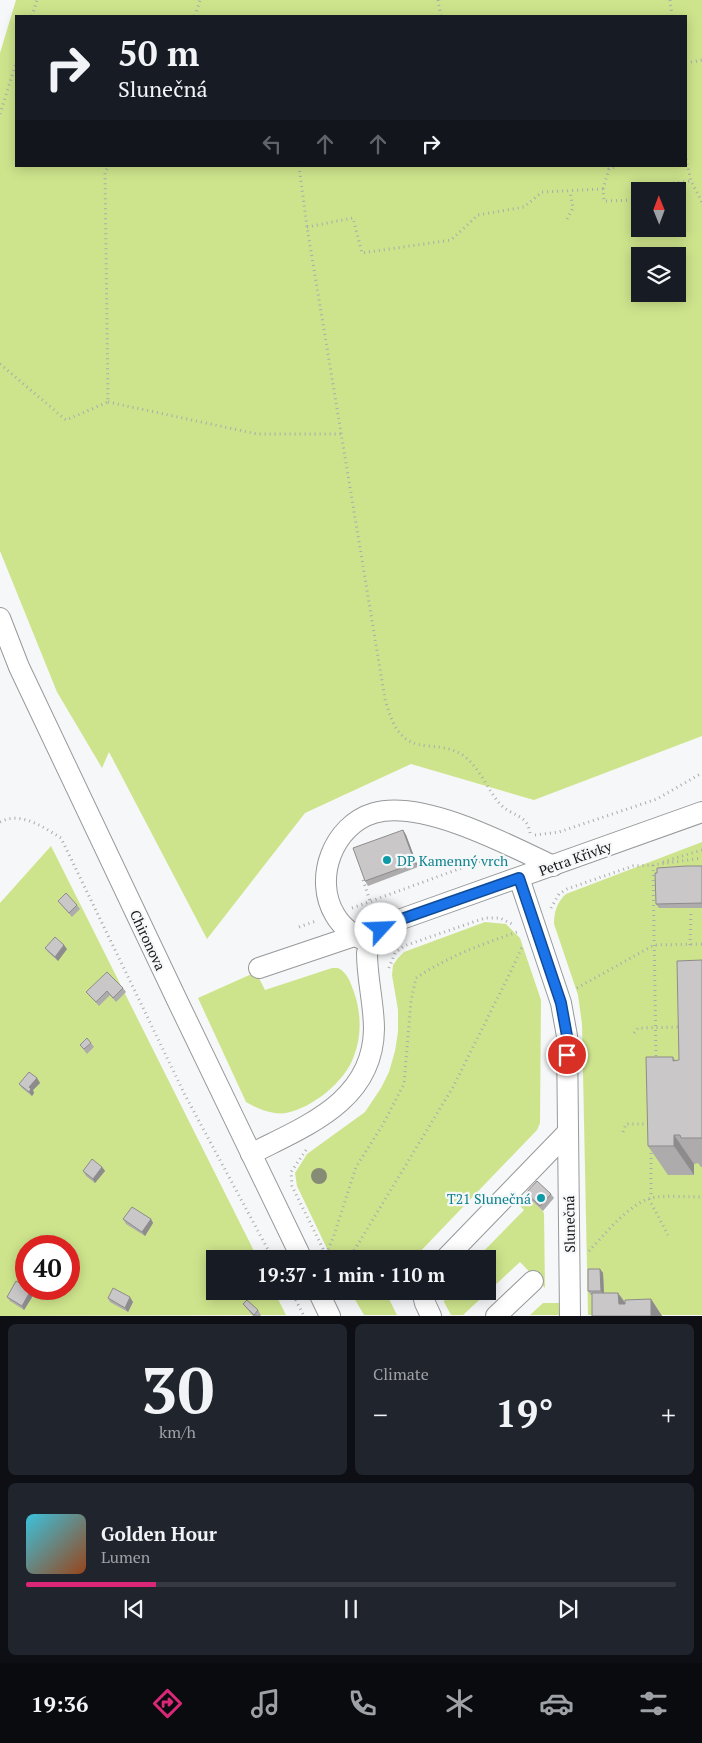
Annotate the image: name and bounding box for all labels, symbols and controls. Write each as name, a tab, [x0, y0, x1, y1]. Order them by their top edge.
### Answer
text: 50 m	[118, 30, 199, 76]
icon: right	[35, 35, 100, 100]
text: Slunečná	[118, 74, 208, 103]
icon: left	[258, 130, 286, 158]
icon: ahead	[311, 130, 339, 158]
icon: ahead	[364, 130, 392, 158]
icon: right	[417, 130, 445, 158]
north arrow	[631, 182, 686, 238]
map controls	[631, 182, 686, 302]
button: layers	[631, 247, 686, 302]
street label: Petra Křivky	[536, 836, 615, 880]
place label: DP Kamenný vrch	[397, 851, 508, 870]
marker: DP Kamenný vrch	[381, 854, 393, 866]
position arrow	[354, 902, 406, 954]
street label: Chironova	[126, 907, 170, 973]
pin	[546, 1034, 588, 1076]
icon: arrive	[553, 1041, 581, 1069]
place label: T21 Slunečná	[447, 1189, 531, 1208]
marker: T21 Slunečná	[535, 1192, 547, 1204]
street label: Slunečná	[559, 1195, 579, 1253]
speed limit sign: 40	[15, 1235, 80, 1300]
text: 19:37 · 1 min · 110 m	[257, 1262, 445, 1287]
text: 30	[141, 1345, 214, 1432]
text: Climate	[373, 1363, 429, 1385]
text: 19°	[495, 1388, 554, 1438]
text: −	[373, 1396, 388, 1433]
text: +	[661, 1396, 676, 1433]
text: km/h	[159, 1421, 196, 1443]
text: Golden Hour	[101, 1521, 217, 1546]
text: Lumen	[101, 1546, 150, 1568]
icon: previous	[120, 1595, 148, 1623]
icon: pause	[337, 1595, 365, 1623]
icon: next	[554, 1595, 582, 1623]
icon: directions	[150, 1686, 185, 1721]
icon: music	[248, 1686, 283, 1721]
icon: phone	[345, 1686, 380, 1721]
icon: climate	[442, 1686, 477, 1721]
icon: car	[539, 1686, 574, 1721]
icon: filters	[636, 1686, 671, 1721]
text: 19:36	[31, 1689, 88, 1718]

